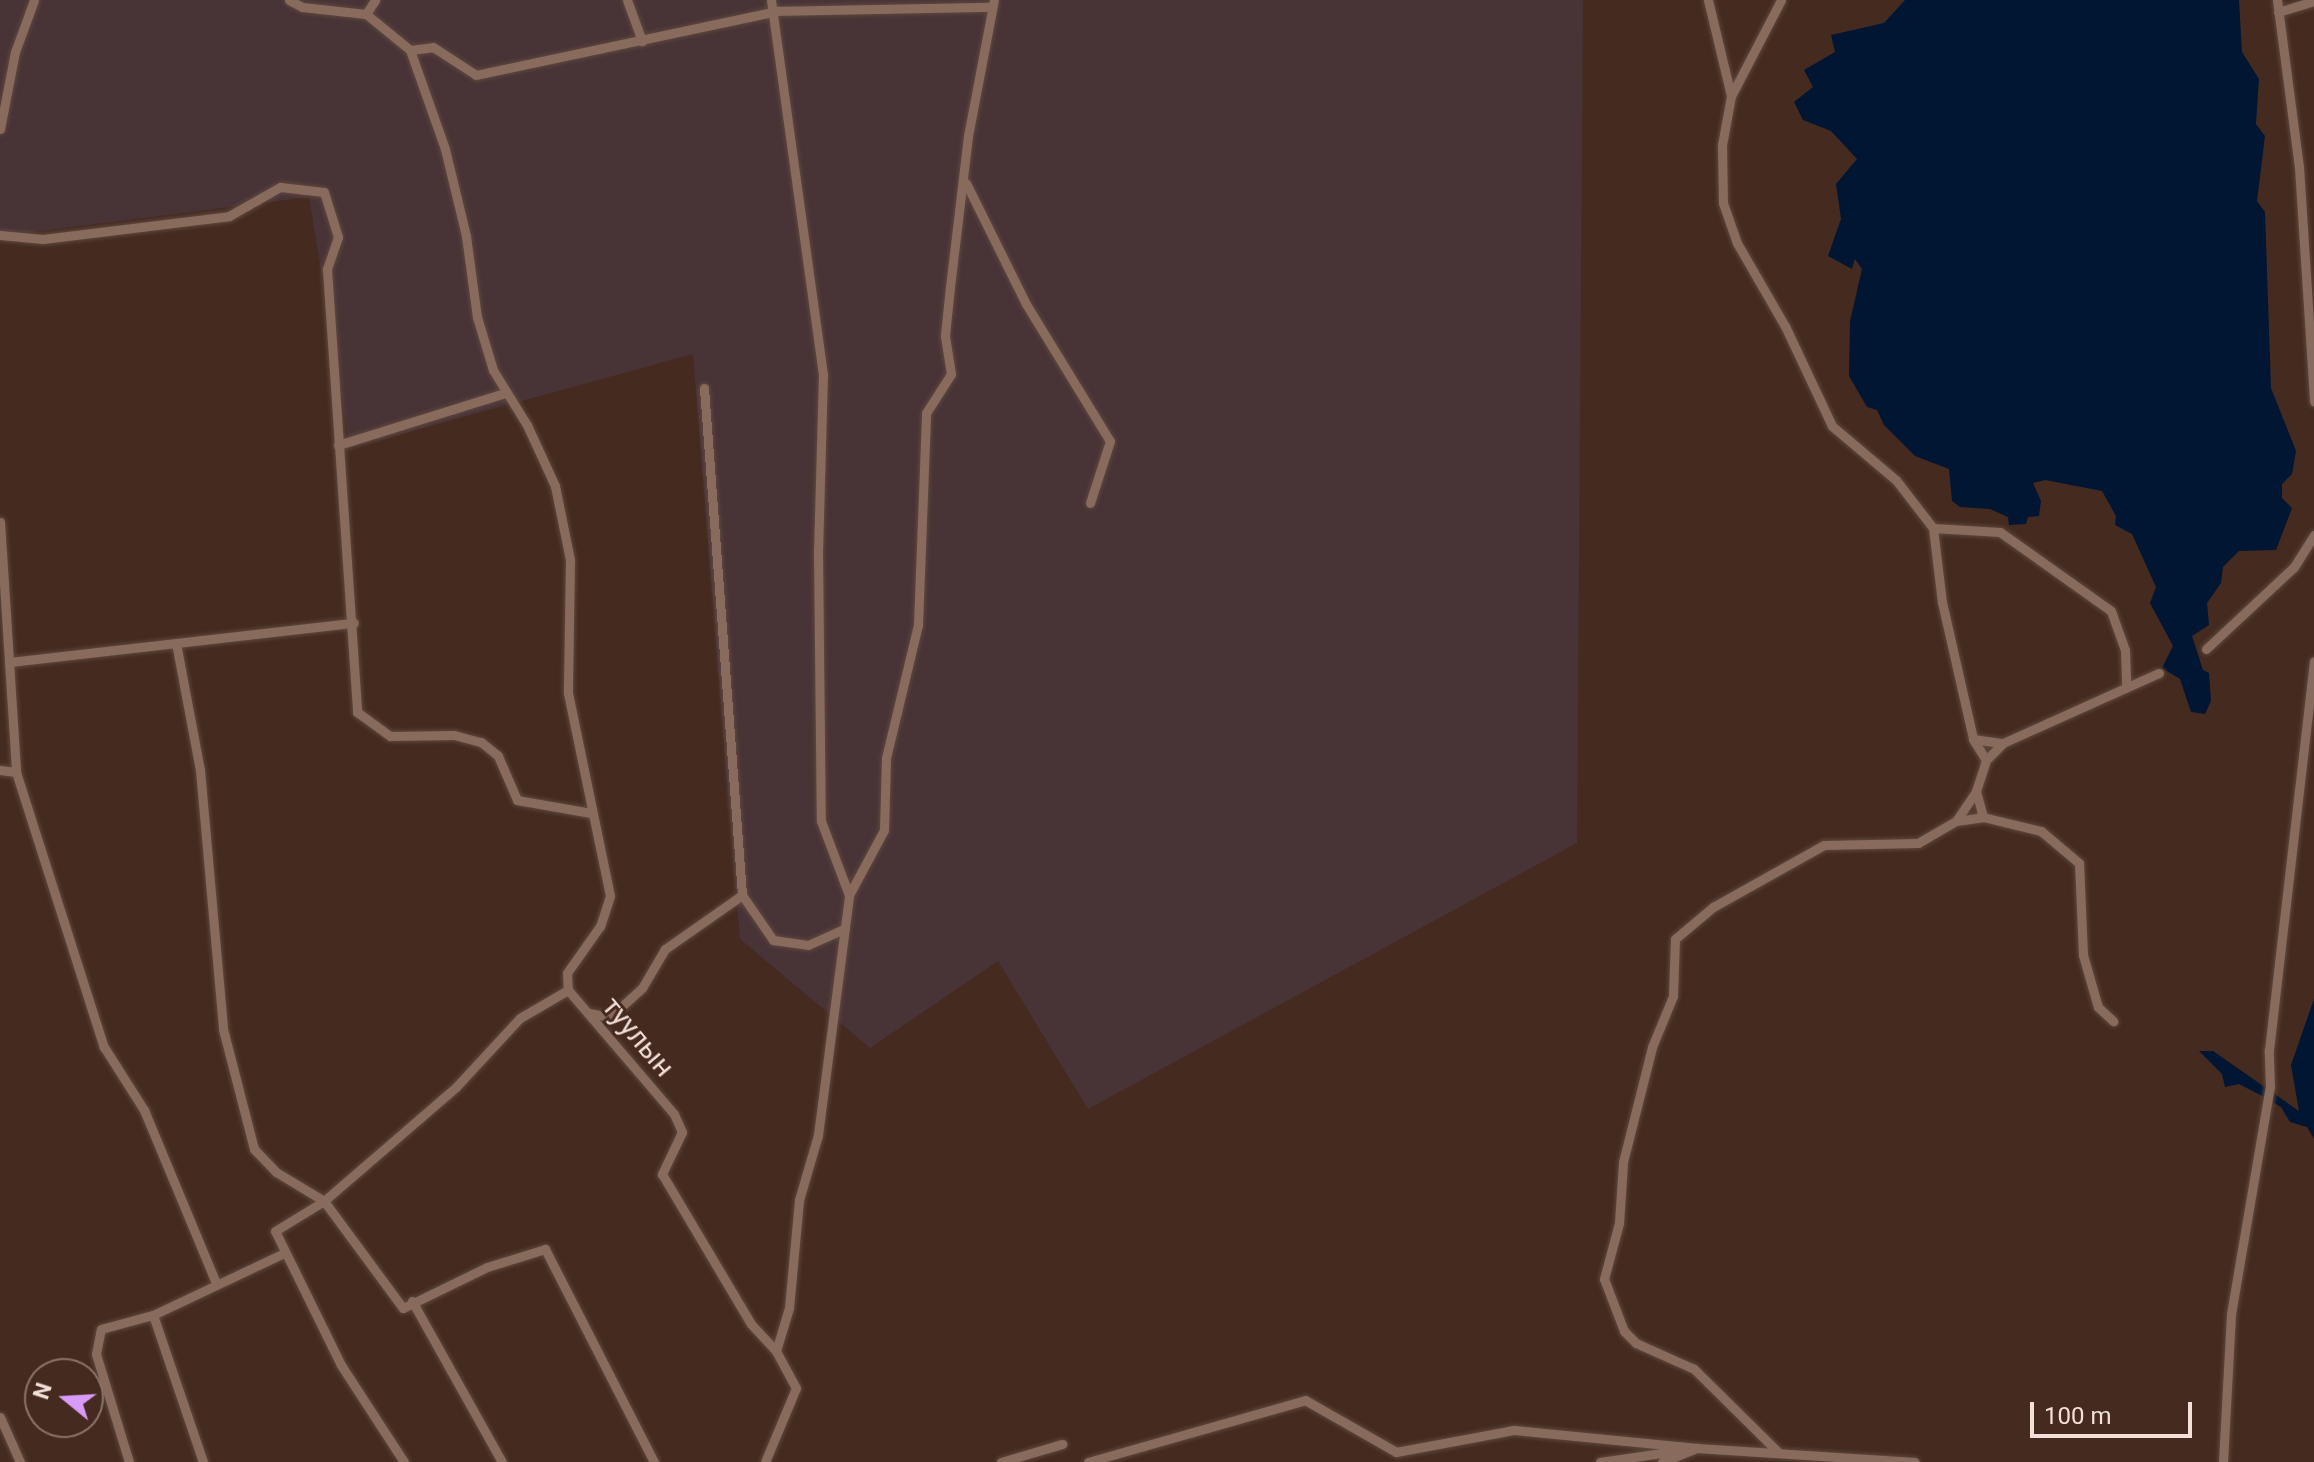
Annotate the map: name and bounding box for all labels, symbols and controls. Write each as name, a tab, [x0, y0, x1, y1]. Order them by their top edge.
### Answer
street label: туулын	[595, 990, 681, 1084]
north arrow	[24, 1358, 104, 1438]
text: N	[28, 1380, 57, 1402]
scale bar	[2034, 1386, 2196, 1436]
text: 100 m	[2044, 1402, 2111, 1430]

